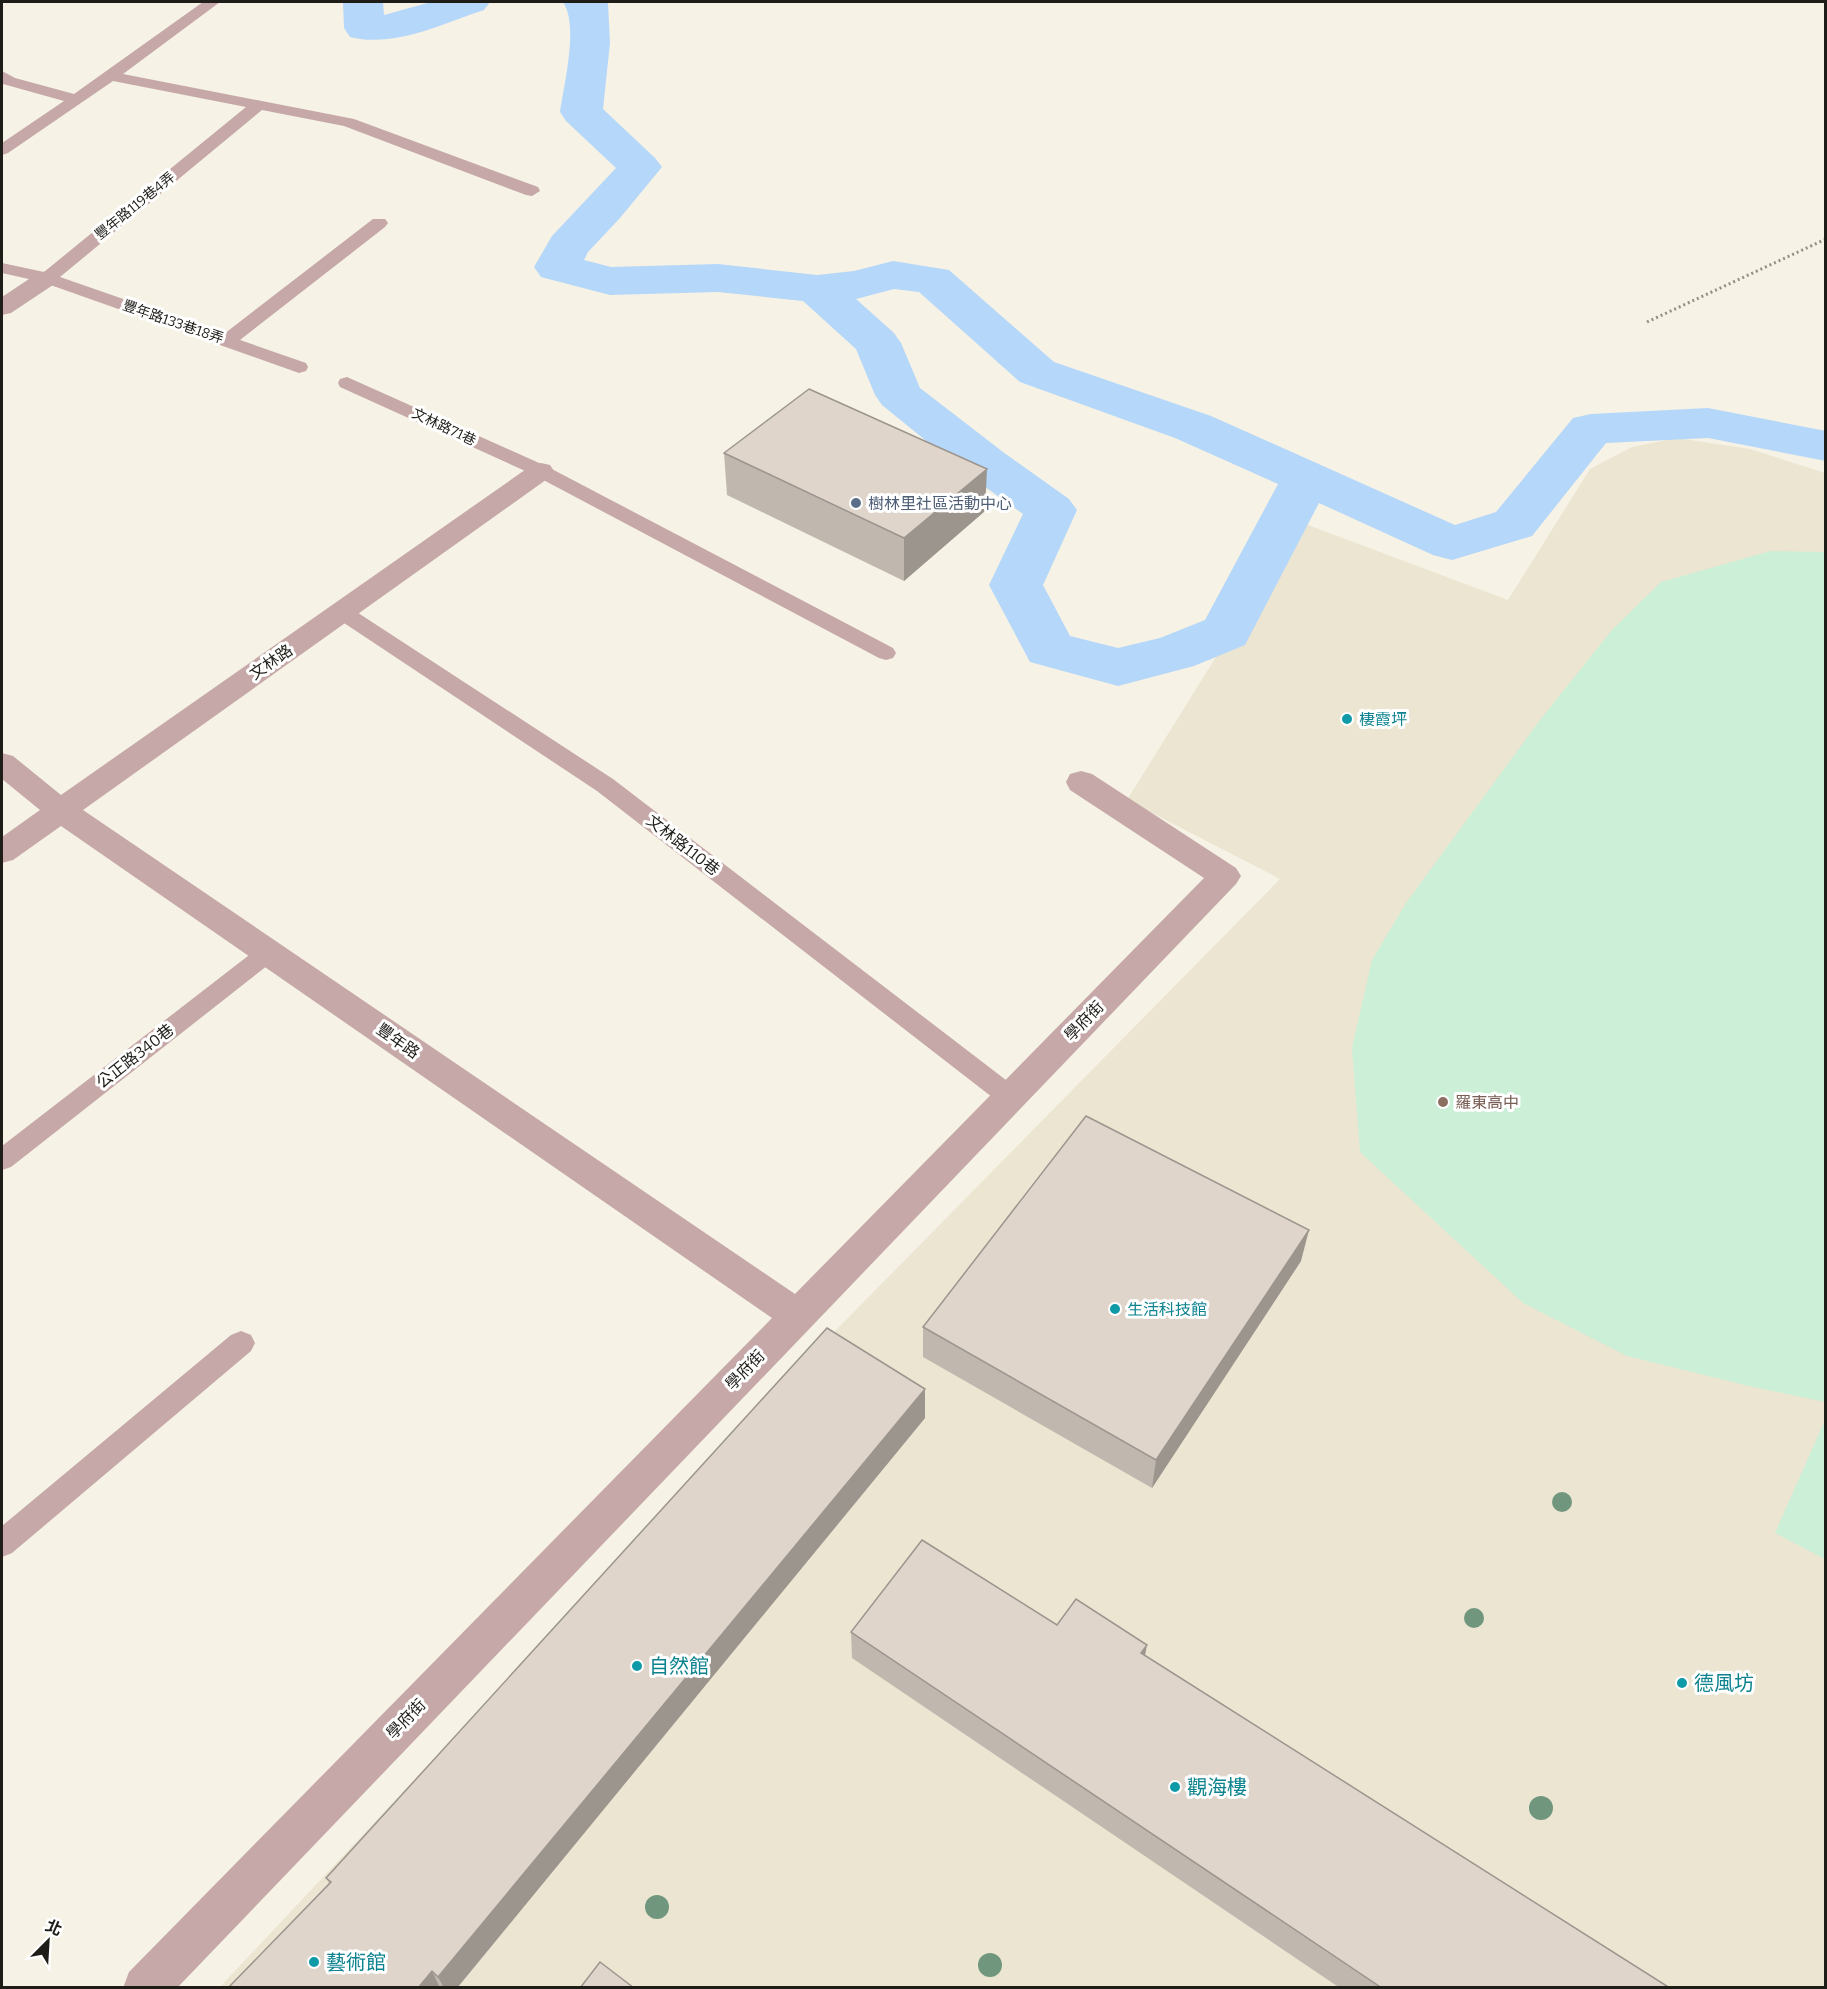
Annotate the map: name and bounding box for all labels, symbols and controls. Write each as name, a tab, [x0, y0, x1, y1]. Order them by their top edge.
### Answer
street label: 豐年路119巷4弄	[92, 169, 178, 243]
street label: 豐年路133巷18弄	[120, 297, 226, 347]
street label: 文林路71巷	[409, 405, 479, 449]
place label: 樹林里社區活動中心	[868, 494, 1012, 513]
marker: 樹林里社區活動中心	[849, 496, 863, 510]
street label: 文林路	[246, 640, 296, 684]
place label: 棲霞坪	[1359, 710, 1407, 729]
marker: 棲霞坪	[1340, 712, 1354, 726]
street label: 文林路110巷	[643, 811, 723, 879]
street label: 學府街	[1060, 997, 1108, 1045]
street label: 豐年路	[373, 1019, 423, 1063]
street label: 公正路340巷	[93, 1020, 177, 1092]
place label: 羅東高中	[1455, 1093, 1519, 1112]
marker: 羅東高中	[1436, 1095, 1450, 1109]
place label: 生活科技館	[1127, 1300, 1207, 1319]
marker: 生活科技館	[1108, 1302, 1122, 1316]
street label: 學府街	[721, 1346, 769, 1394]
place label: 自然館	[649, 1654, 709, 1678]
marker: 自然館	[630, 1659, 644, 1673]
place label: 德風坊	[1694, 1671, 1754, 1695]
marker: 德風坊	[1675, 1676, 1689, 1690]
street label: 學府街	[382, 1695, 430, 1743]
place label: 觀海樓	[1187, 1775, 1247, 1799]
marker: 觀海樓	[1168, 1780, 1182, 1794]
north arrow	[18, 1911, 78, 1971]
text: 北	[43, 1916, 65, 1940]
place label: 藝術館	[326, 1950, 386, 1974]
marker: 藝術館	[307, 1955, 321, 1969]

